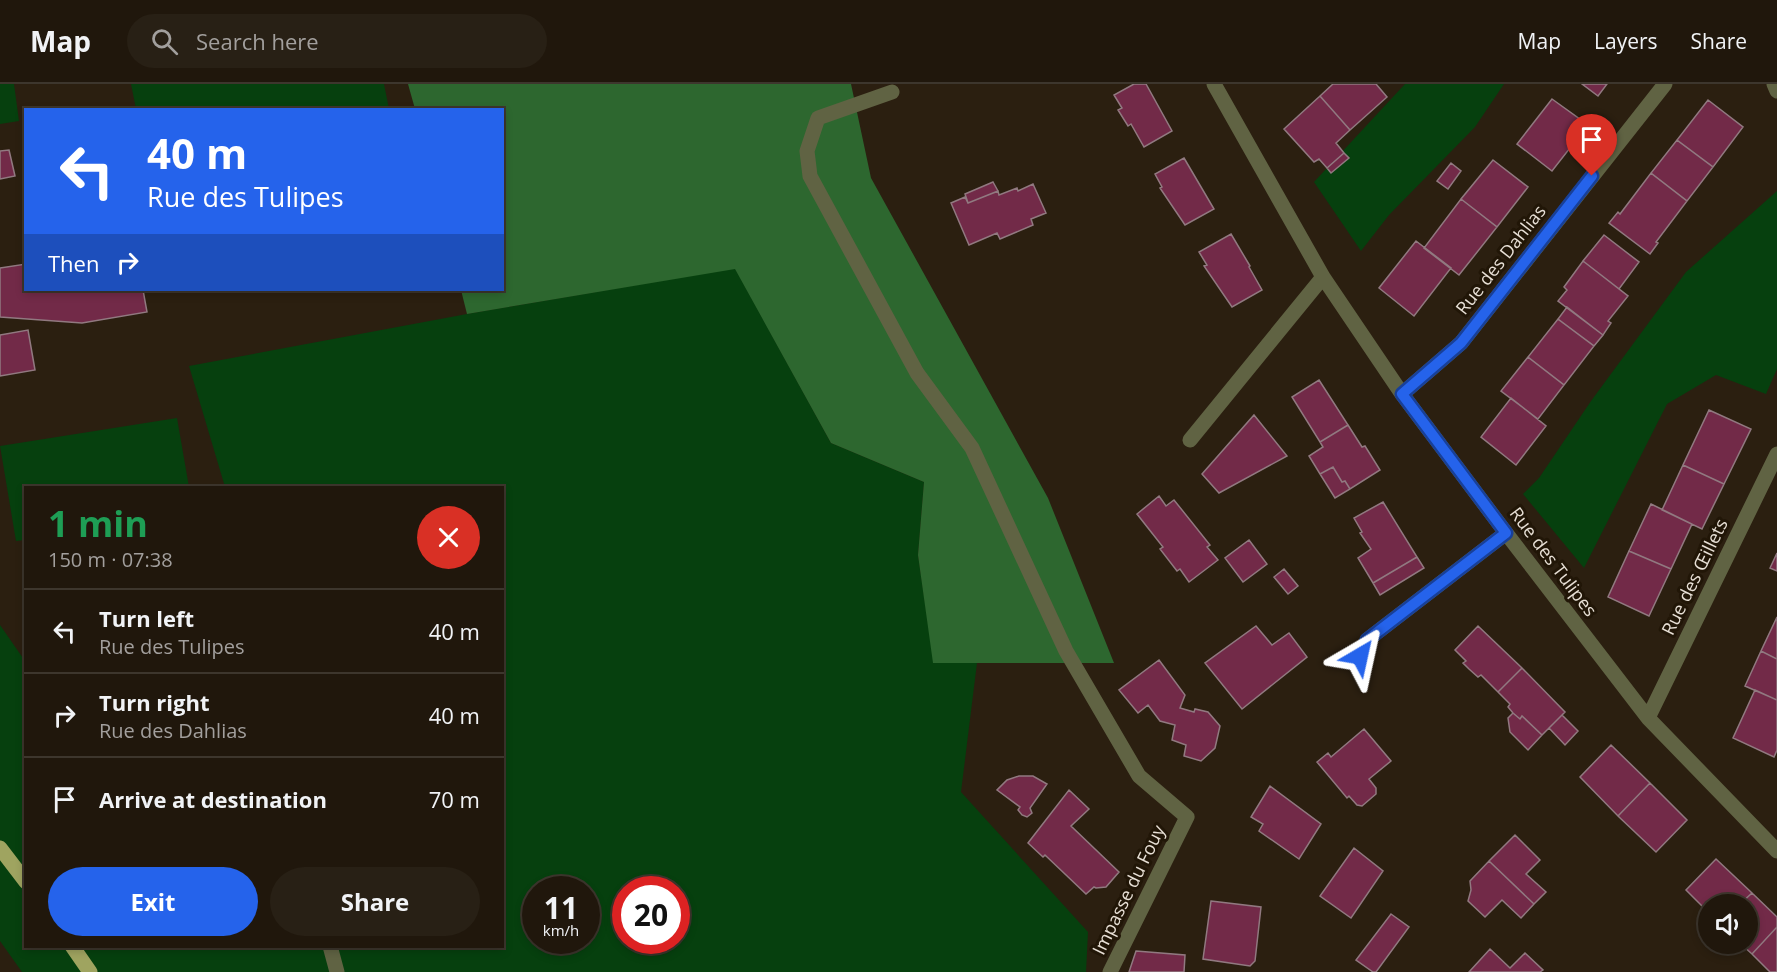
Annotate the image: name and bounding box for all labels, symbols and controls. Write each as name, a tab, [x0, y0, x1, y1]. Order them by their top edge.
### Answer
search box	[127, 14, 547, 68]
text: Map	[30, 22, 91, 60]
icon: search	[148, 25, 181, 58]
text: Search here	[196, 26, 319, 56]
text: Map	[1518, 27, 1561, 55]
text: Layers	[1594, 27, 1658, 55]
text: Share	[1691, 27, 1747, 55]
pin	[1566, 114, 1617, 176]
icon: arrive	[1575, 123, 1608, 156]
text: 40 m	[147, 124, 247, 181]
icon: left	[48, 132, 126, 210]
text: Rue des Tulipes	[147, 178, 344, 215]
street label: Rue des Dahlias	[1450, 200, 1551, 319]
icon: right	[111, 246, 144, 279]
text: Then	[48, 248, 99, 278]
text: 1 min	[48, 499, 148, 548]
street label: Rue des Tulipes	[1505, 502, 1603, 621]
button: close	[417, 506, 480, 569]
street label: Rue des Œillets	[1656, 514, 1733, 639]
text: 150 m · 07:38	[48, 546, 173, 573]
text: Turn left	[99, 603, 194, 633]
icon: left	[48, 615, 81, 648]
text: 40 m	[429, 616, 480, 646]
position arrow	[1328, 624, 1392, 688]
text: Rue des Tulipes	[99, 633, 245, 660]
text: Turn right	[99, 687, 210, 717]
icon: right	[48, 699, 81, 732]
text: 40 m	[429, 700, 480, 730]
text: Rue des Dahlias	[99, 717, 247, 744]
icon: arrive	[48, 783, 81, 816]
text: Arrive at destination	[99, 784, 327, 814]
text: 70 m	[429, 784, 480, 814]
street label: Impasse du Fouy	[1086, 820, 1170, 958]
button: Exit	[48, 867, 258, 936]
button: Share	[270, 867, 480, 936]
speed limit sign: 20	[612, 876, 690, 954]
text: 11	[544, 887, 578, 928]
map controls	[1698, 894, 1758, 954]
button: sound	[1698, 894, 1758, 954]
text: km/h	[543, 920, 579, 940]

